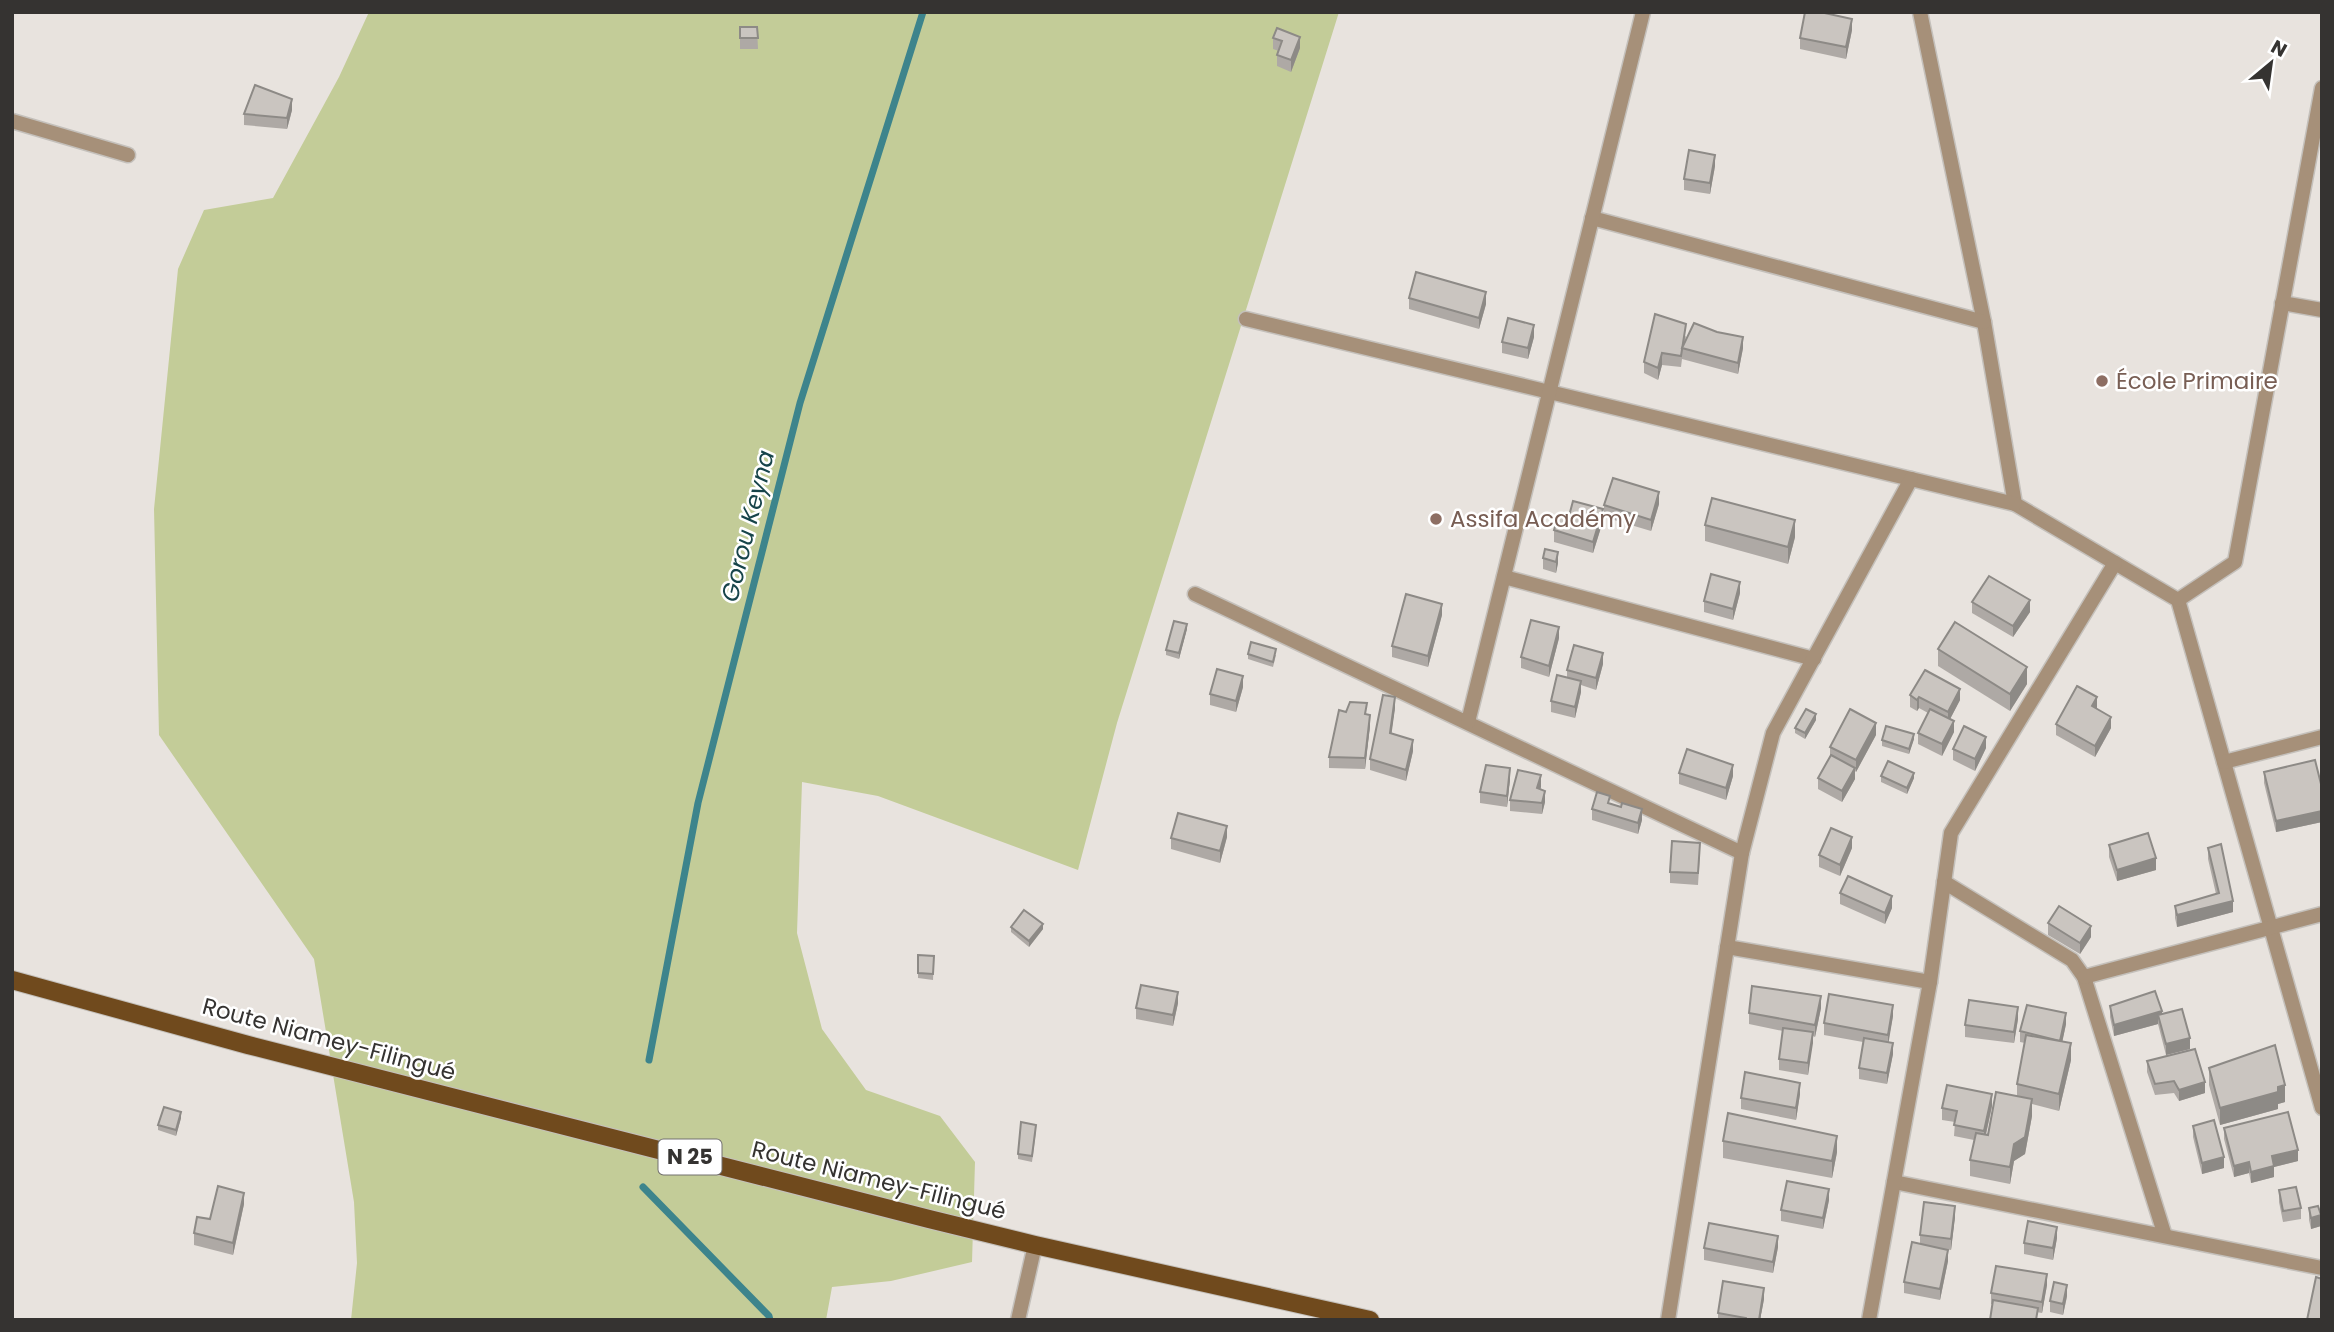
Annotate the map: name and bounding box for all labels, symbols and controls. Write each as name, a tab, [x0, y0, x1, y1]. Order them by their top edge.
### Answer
north arrow	[2236, 28, 2306, 98]
text: N	[2266, 33, 2292, 64]
place label: École Primaire	[2116, 365, 2278, 397]
marker: École Primaire	[2094, 373, 2110, 389]
water label: Gorou Keyna	[713, 447, 782, 605]
place label: Assifa Académy	[1450, 503, 1636, 535]
marker: Assifa Académy	[1428, 511, 1444, 527]
street label: Route Niamey-Filingué	[199, 990, 459, 1088]
street label: Route Niamey-Filingué	[749, 1133, 1009, 1227]
road number: N 25	[658, 1140, 722, 1174]

